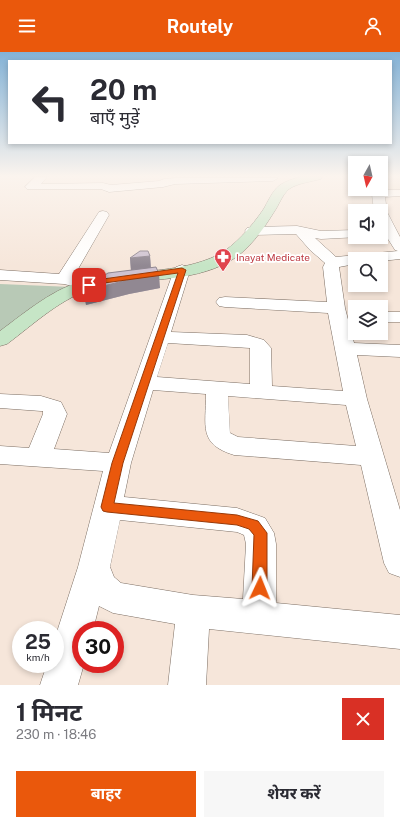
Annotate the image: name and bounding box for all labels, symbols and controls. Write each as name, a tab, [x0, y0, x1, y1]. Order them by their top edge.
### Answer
icon: menu	[16, 15, 38, 37]
icon: person	[362, 15, 384, 37]
text: Routely	[167, 16, 233, 37]
text: 20 m	[90, 73, 157, 106]
icon: left	[24, 76, 76, 128]
text: बाएँ मुड़ें	[90, 107, 140, 128]
north arrow	[348, 156, 388, 196]
map controls	[348, 156, 388, 340]
button: sound	[348, 204, 388, 244]
pharmacy icon: Inayat Medicate	[213, 247, 233, 272]
place label: Inayat Medicate	[236, 251, 310, 263]
button: search	[348, 252, 388, 292]
pin	[72, 268, 106, 302]
icon: arrive	[78, 274, 100, 296]
button: layers	[348, 300, 388, 340]
position arrow	[239, 567, 281, 609]
speed limit sign: 30	[72, 621, 124, 673]
text: 25	[25, 630, 51, 654]
text: km/h	[26, 651, 50, 663]
text: 1 मिनट	[16, 698, 82, 726]
button: close	[342, 698, 384, 740]
text: 230 m · 18:46	[16, 727, 96, 742]
button: बाहर	[16, 771, 196, 817]
button: शेयर करें	[204, 771, 384, 817]

